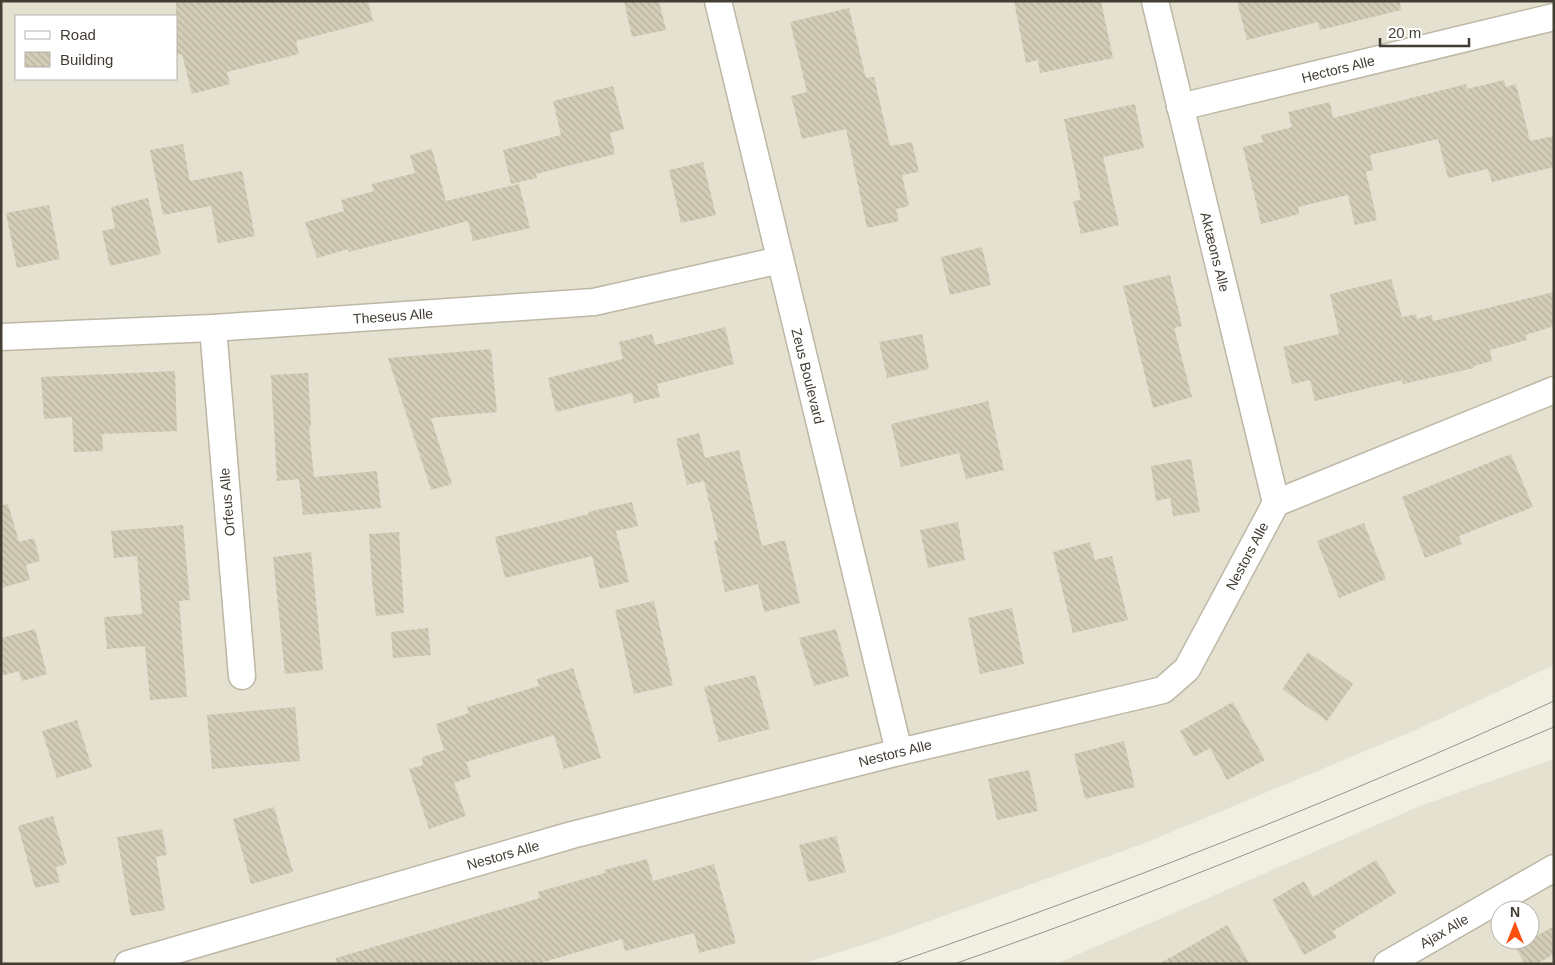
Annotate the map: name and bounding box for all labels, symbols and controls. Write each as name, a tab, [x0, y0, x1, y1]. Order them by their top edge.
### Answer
legend	[15, 15, 178, 80]
scale bar	[1380, 15, 1469, 47]
text: 20 m	[1388, 24, 1421, 41]
text: Road	[60, 26, 96, 43]
text: Building	[60, 51, 113, 68]
street label: Hectors Alle	[1300, 52, 1376, 86]
street label: Aktæons Alle	[1197, 210, 1233, 294]
street label: Theseus Alle	[352, 305, 434, 327]
street label: Zeus Boulevard	[788, 326, 828, 426]
street label: Orfeus Alle	[216, 467, 238, 537]
street label: Nestors Alle	[1222, 519, 1272, 593]
street label: Nestors Alle	[857, 736, 933, 770]
street label: Nestors Alle	[465, 837, 541, 873]
north arrow	[1490, 900, 1540, 950]
text: N	[1510, 904, 1520, 920]
street label: Ajax Alle	[1417, 911, 1471, 951]

